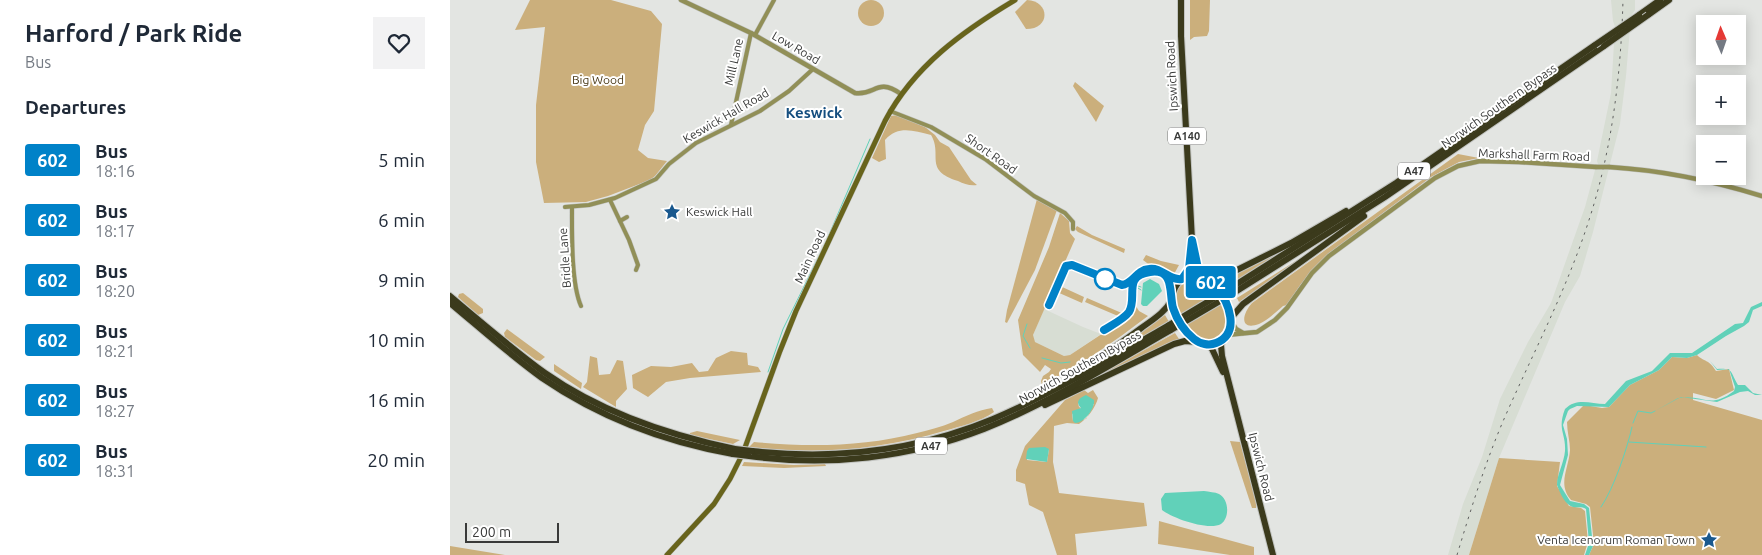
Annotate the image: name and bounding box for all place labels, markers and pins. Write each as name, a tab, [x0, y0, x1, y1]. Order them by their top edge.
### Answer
place icon: Keswick Hall	[662, 202, 682, 222]
place label: Keswick Hall	[686, 205, 752, 218]
unlabelled marker	[1094, 268, 1116, 290]
place icon: Venta Icenorum Roman Town	[1699, 530, 1719, 550]
place label: Venta Icenorum Roman Town	[1537, 533, 1695, 546]

